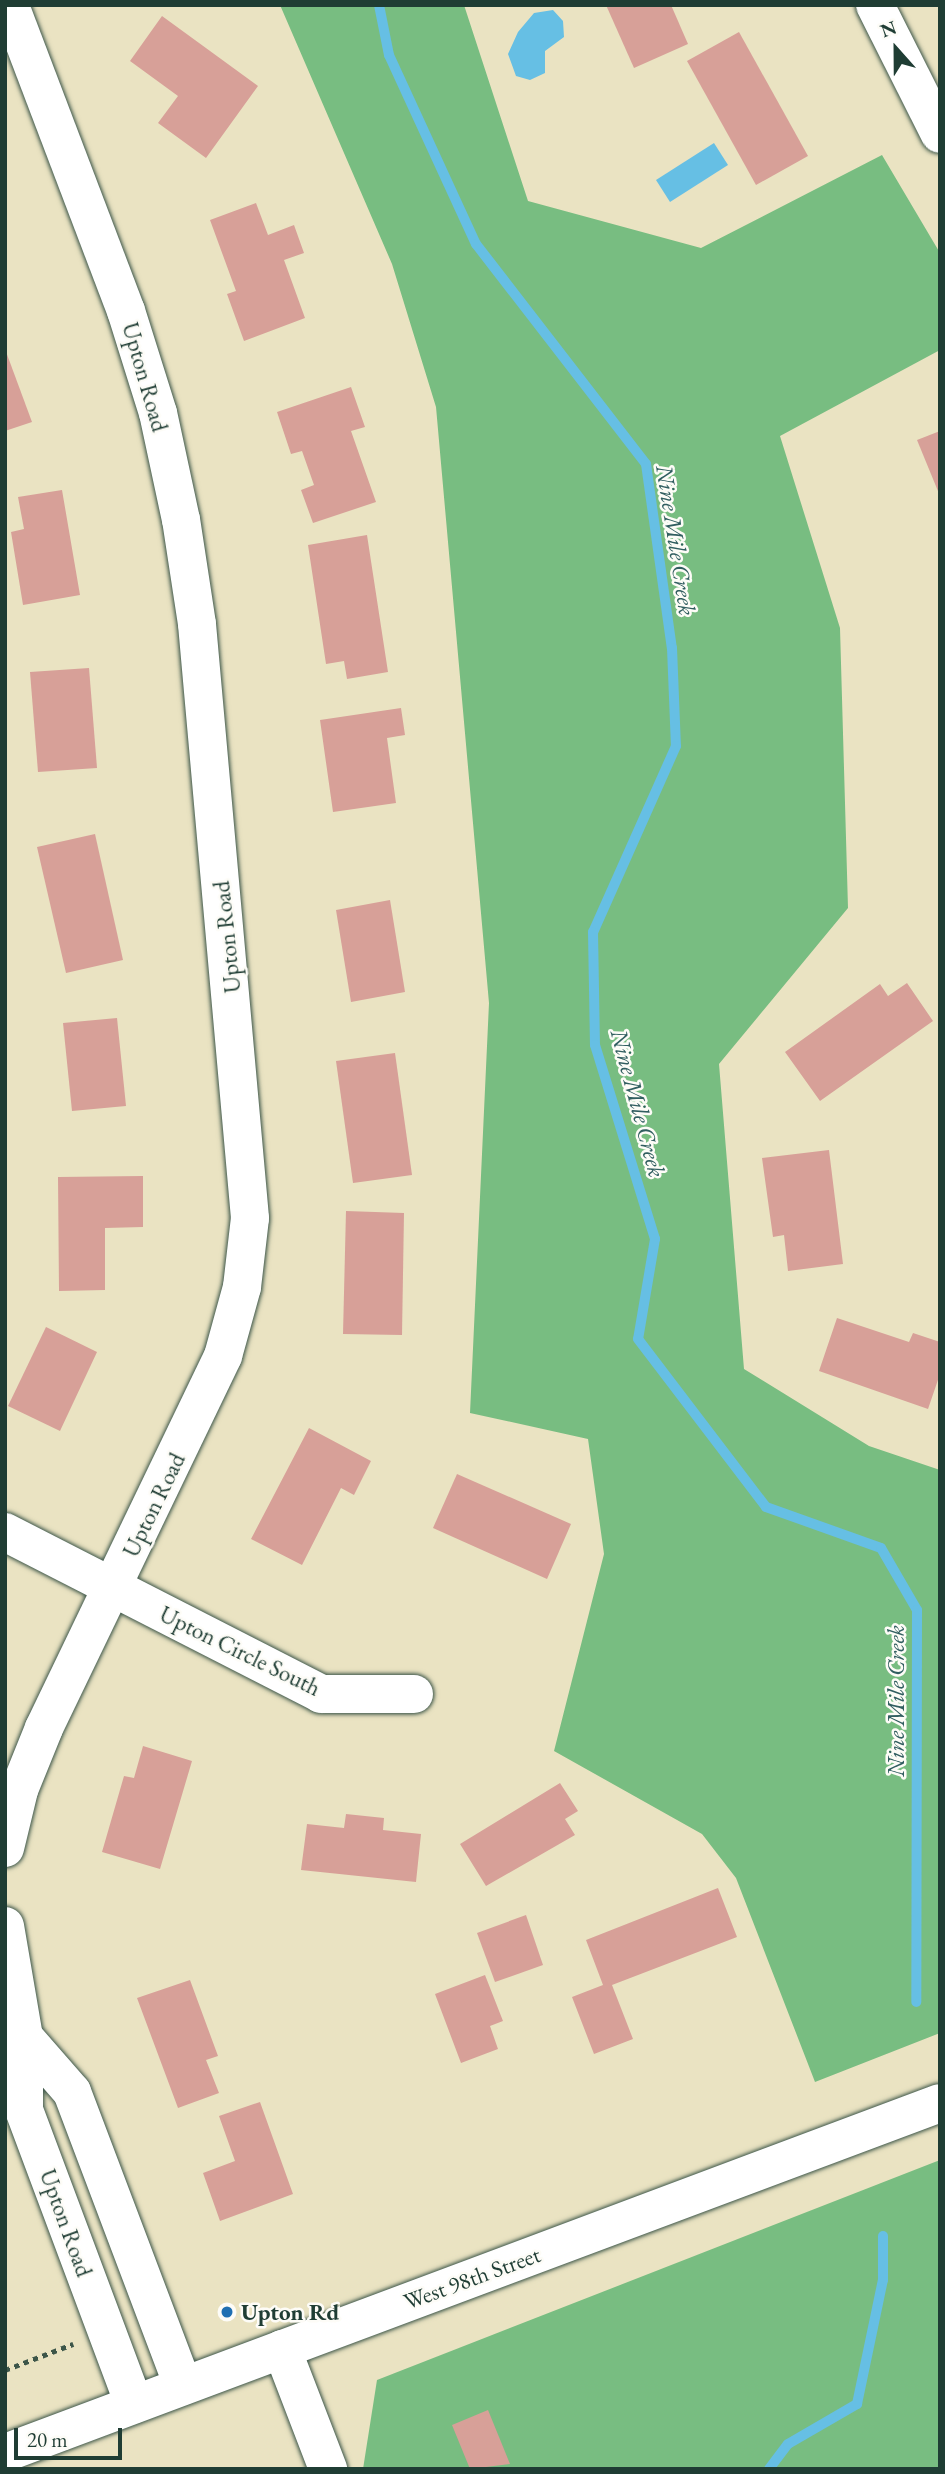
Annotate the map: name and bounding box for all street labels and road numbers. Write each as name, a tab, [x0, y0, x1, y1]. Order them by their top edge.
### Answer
street label: Upton Road	[116, 319, 174, 435]
street label: Upton Road	[207, 880, 247, 994]
street label: Upton Road	[117, 1448, 191, 1562]
street label: Upton Circle South	[155, 1600, 325, 1702]
street label: Upton Road	[34, 2165, 98, 2281]
street label: West 98th Street	[400, 2241, 544, 2315]

